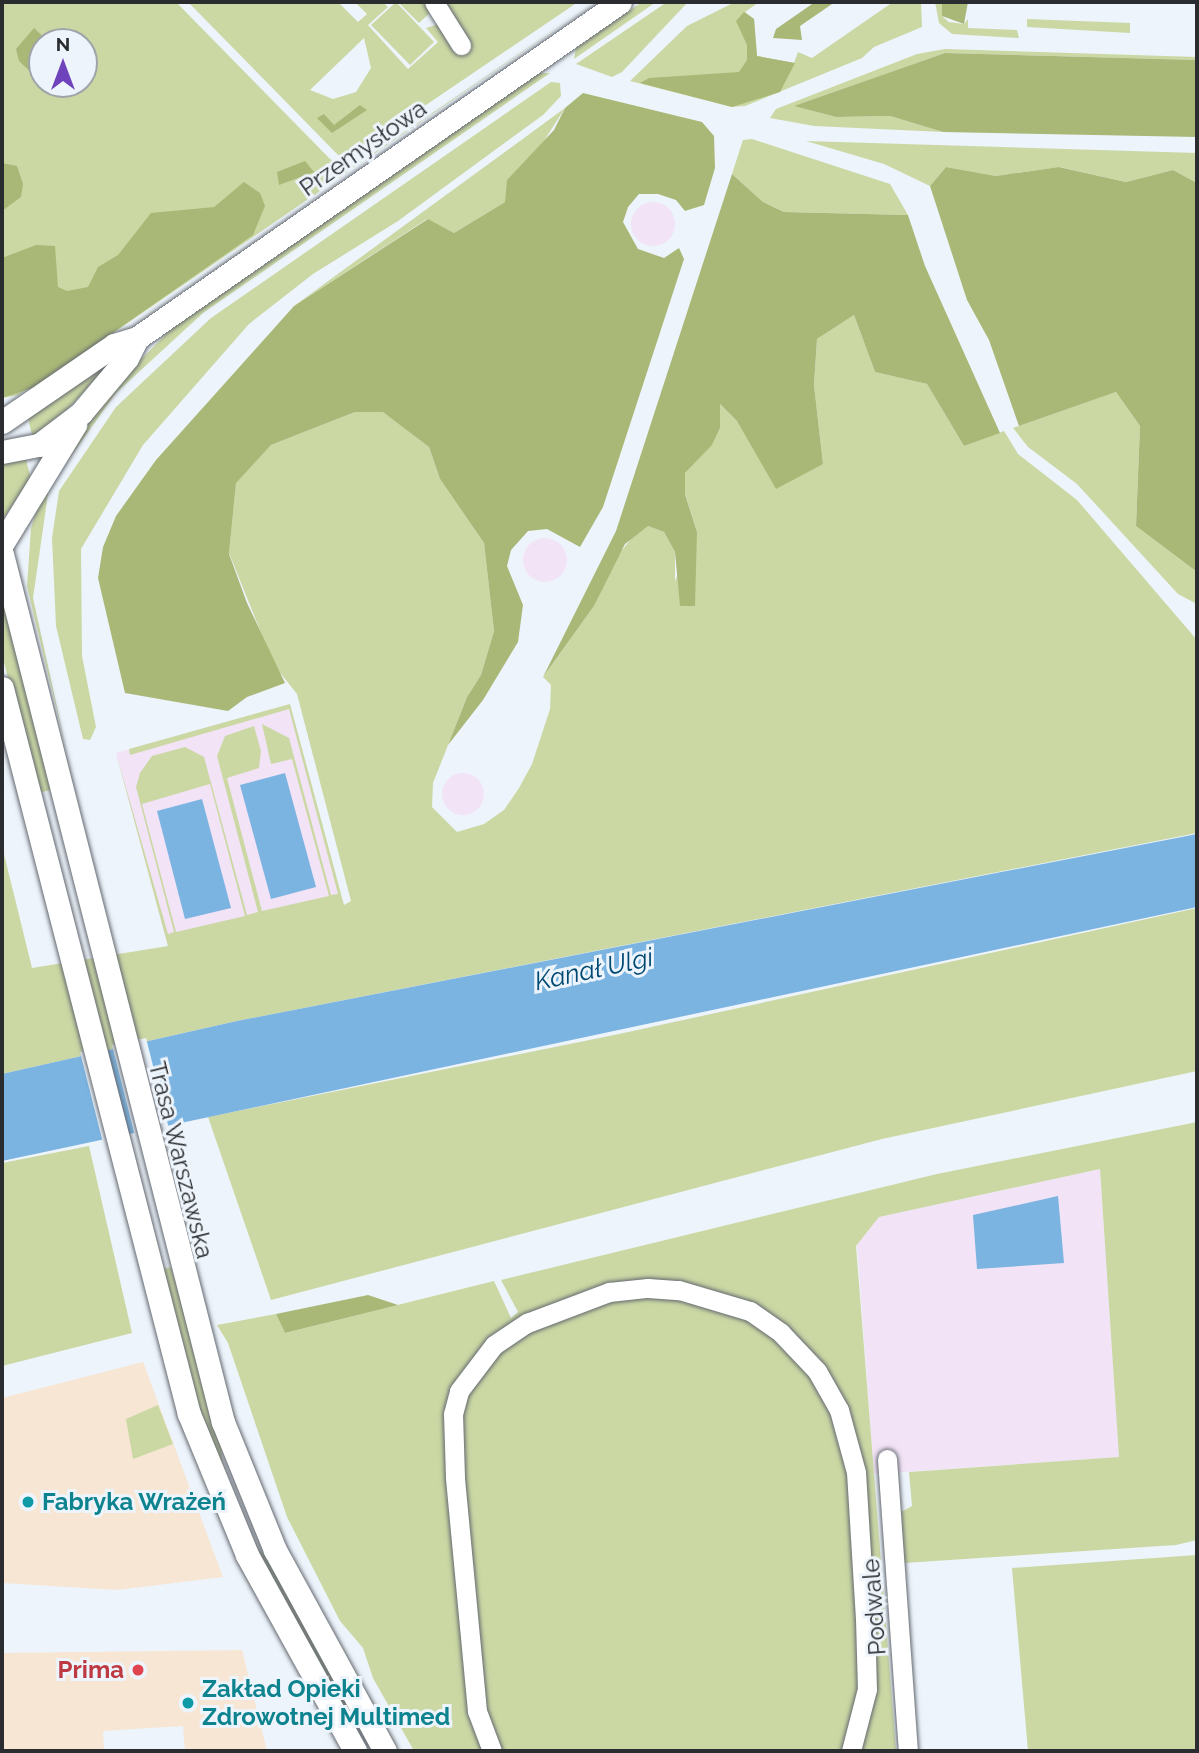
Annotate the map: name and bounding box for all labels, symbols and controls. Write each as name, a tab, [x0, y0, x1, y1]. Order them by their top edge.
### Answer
north arrow	[28, 28, 98, 98]
text: N	[56, 33, 70, 55]
street label: Przemysłowa	[294, 94, 432, 202]
water label: Kanał Ulgi	[532, 942, 656, 998]
street label: Trasa Warszawska	[143, 1058, 219, 1262]
place label: Fabryka Wrażeń	[42, 1488, 227, 1516]
marker: Fabryka Wrażeń	[20, 1494, 36, 1510]
street label: Podwale	[856, 1558, 892, 1656]
place label: Prima	[58, 1656, 124, 1684]
marker: Prima	[130, 1662, 146, 1678]
place label: Zakład Opieki Zdrowotnej Multimed	[202, 1675, 450, 1731]
marker: Zakład Opieki Zdrowotnej Multimed	[180, 1695, 196, 1711]

